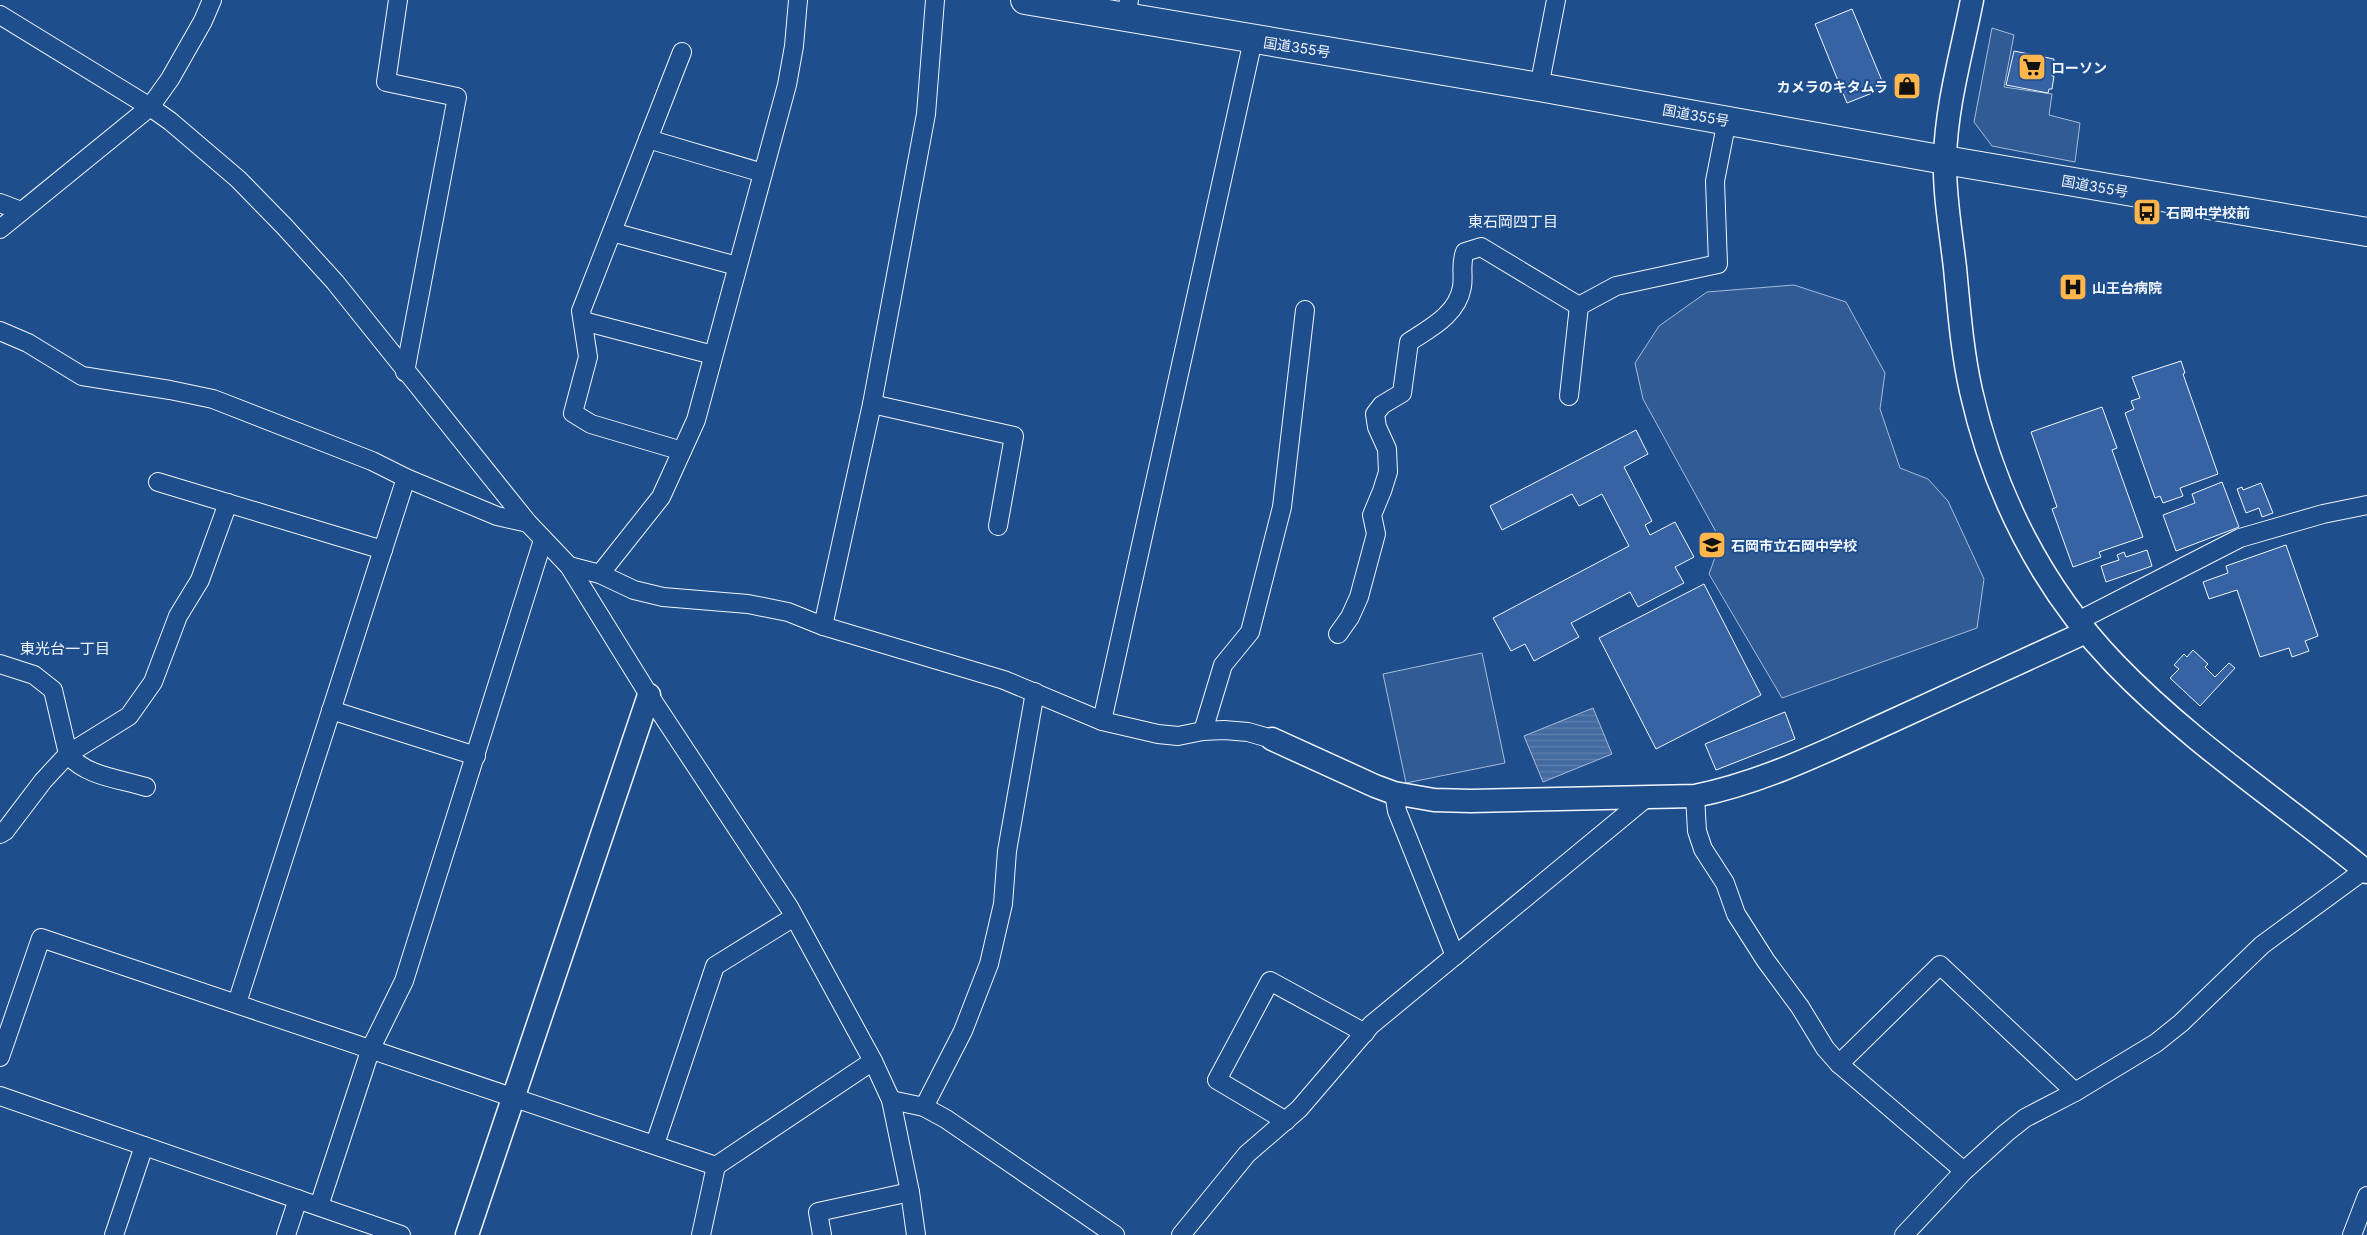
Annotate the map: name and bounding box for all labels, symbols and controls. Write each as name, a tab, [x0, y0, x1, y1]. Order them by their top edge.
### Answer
street label: 国道355号	[1262, 33, 1332, 61]
supermarket icon: ローソン	[2017, 52, 2047, 82]
place label: ローソン	[2051, 59, 2107, 76]
shop icon: カメラのキタムラ	[1892, 71, 1922, 101]
place label: カメラのキタムラ	[1777, 78, 1888, 95]
street label: 国道355号	[1661, 101, 1731, 129]
street label: 国道355号	[2060, 172, 2130, 200]
bus stop icon: 石岡中学校前	[2132, 197, 2162, 227]
place label: 石岡中学校前	[2166, 204, 2250, 221]
district label: 東石岡四丁目	[1468, 212, 1558, 231]
hospital icon: 山王台病院	[2058, 272, 2088, 302]
place label: 山王台病院	[2092, 279, 2162, 296]
school or university icon: 石岡市立石岡中学校	[1697, 530, 1727, 560]
place label: 石岡市立石岡中学校	[1731, 537, 1857, 554]
district label: 東光台一丁目	[20, 639, 110, 658]

